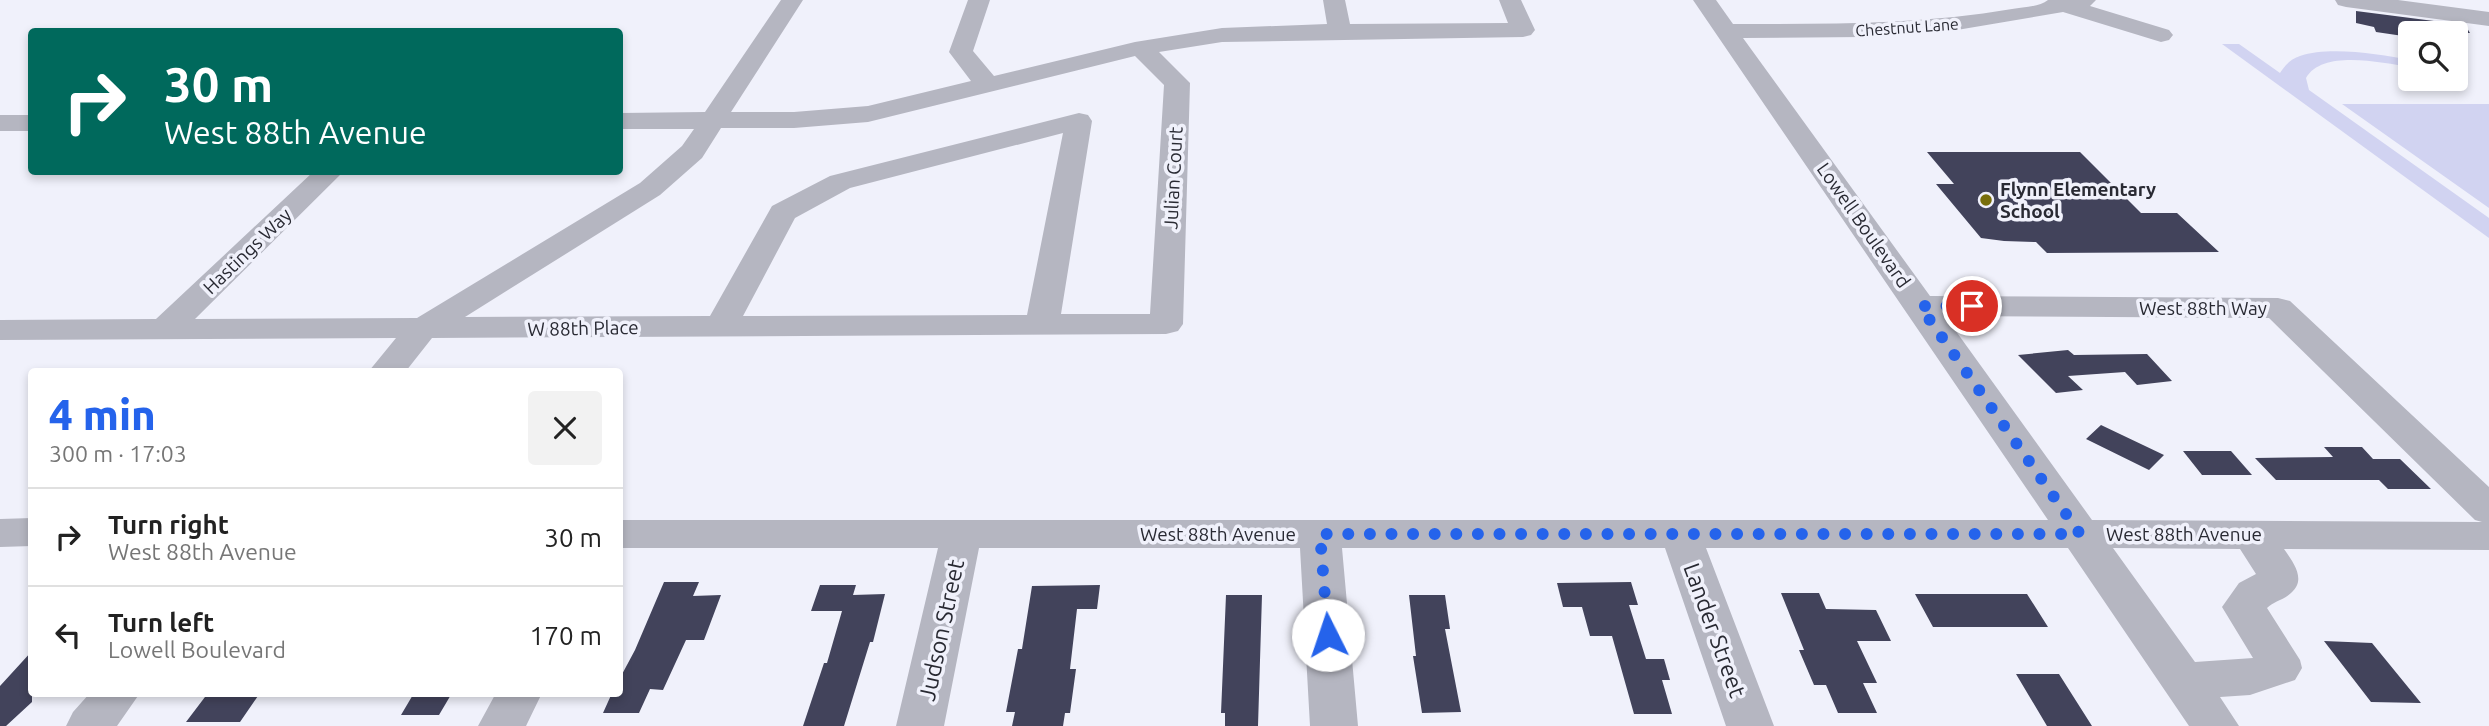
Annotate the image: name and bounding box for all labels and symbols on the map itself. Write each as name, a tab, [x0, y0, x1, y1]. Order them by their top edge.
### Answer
street label: Chestnut Lane	[1855, 14, 1959, 40]
street label: Julian Court	[1159, 125, 1187, 230]
street label: Lowell Boulevard	[1813, 158, 1915, 292]
place label: Flynn Elementary School	[2000, 178, 2156, 222]
marker: Flynn Elementary School	[1978, 192, 1994, 208]
street label: Hastings Way	[198, 204, 296, 298]
pin	[1942, 276, 2002, 336]
street label: West 88th Way	[2139, 297, 2267, 319]
street label: W 88th Place	[527, 316, 639, 340]
street label: West 88th Avenue	[1140, 523, 1296, 545]
street label: West 88th Avenue	[2106, 523, 2262, 545]
street label: Judson Street	[914, 557, 968, 703]
street label: Lander Street	[1679, 559, 1751, 701]
position arrow	[1291, 598, 1365, 672]

